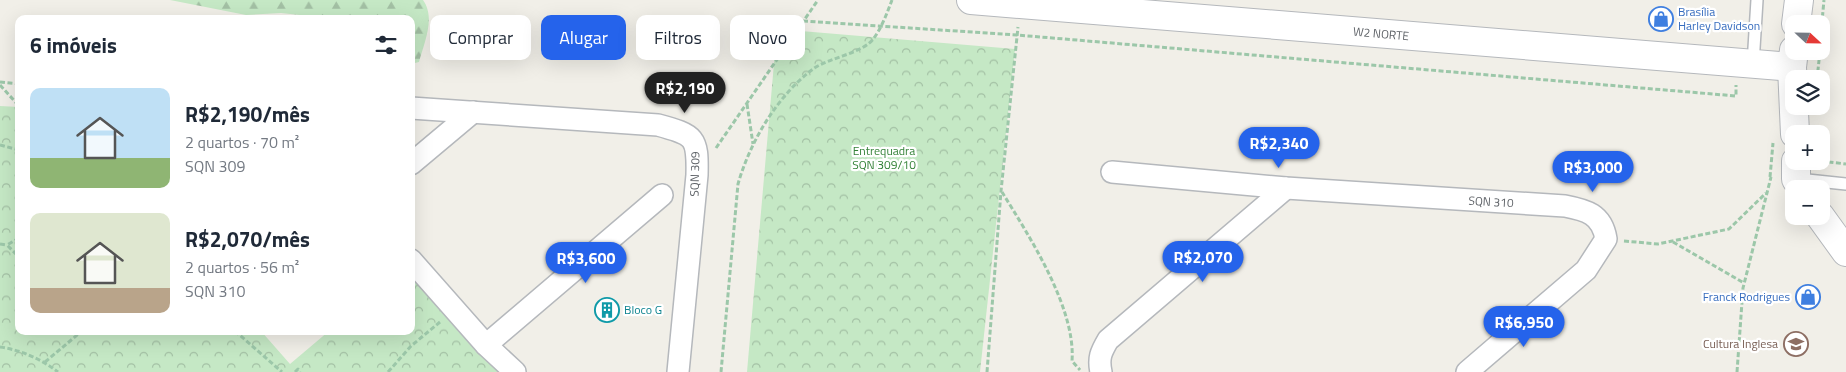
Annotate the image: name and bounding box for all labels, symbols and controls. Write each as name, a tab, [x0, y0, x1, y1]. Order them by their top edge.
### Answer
place label: Brasília Harley Davidson	[1678, 2, 1760, 35]
shop icon: Brasília Harley Davidson	[1648, 6, 1674, 32]
chip: Comprar	[430, 15, 531, 60]
chip: Alugar	[541, 15, 626, 60]
chip: Filtros	[636, 15, 720, 60]
chip: Novo	[730, 15, 805, 60]
north arrow	[1785, 15, 1830, 60]
map controls	[1785, 15, 1830, 225]
street label: W2 NORTE	[1352, 22, 1410, 45]
text: 6 imóveis	[30, 29, 117, 61]
icon: filters	[372, 31, 400, 59]
button: layers	[1785, 70, 1830, 115]
pin: R$2,190	[639, 72, 731, 114]
text: R$2,190	[656, 76, 714, 100]
text: R$2,190/mês	[185, 98, 310, 130]
icon: home	[70, 108, 130, 168]
button: +	[1785, 125, 1830, 170]
pin: R$2,340	[1233, 126, 1325, 169]
text: 2 quartos · 70 m²	[185, 130, 299, 154]
text: R$2,340	[1250, 131, 1308, 155]
park label: Entrequadra SQN 309/10	[852, 141, 916, 174]
pin: R$3,000	[1547, 150, 1639, 193]
street label: SQN 309	[685, 151, 704, 197]
text: SQN 309	[185, 154, 245, 178]
text: R$3,000	[1564, 155, 1622, 179]
button: −	[1785, 180, 1830, 225]
street label: SQN 310	[1468, 191, 1514, 212]
text: R$2,070/mês	[185, 223, 310, 255]
icon: home	[70, 233, 130, 293]
pin: R$2,070	[1157, 240, 1249, 283]
pin: R$3,600	[540, 242, 632, 284]
text: R$2,070	[1174, 245, 1232, 269]
text: R$3,600	[557, 246, 615, 270]
text: 2 quartos · 56 m²	[185, 255, 299, 279]
text: SQN 310	[185, 279, 245, 303]
shop icon: Franck Rodrigues	[1795, 284, 1821, 310]
place label: Franck Rodrigues	[1703, 287, 1790, 306]
building icon: Bloco G	[594, 297, 620, 323]
place label: Bloco G	[624, 300, 662, 319]
pin: R$6,950	[1478, 306, 1570, 348]
text: R$6,950	[1495, 310, 1553, 334]
school or university icon: Cultura Inglesa	[1783, 331, 1809, 357]
place label: Cultura Inglesa	[1703, 334, 1778, 353]

